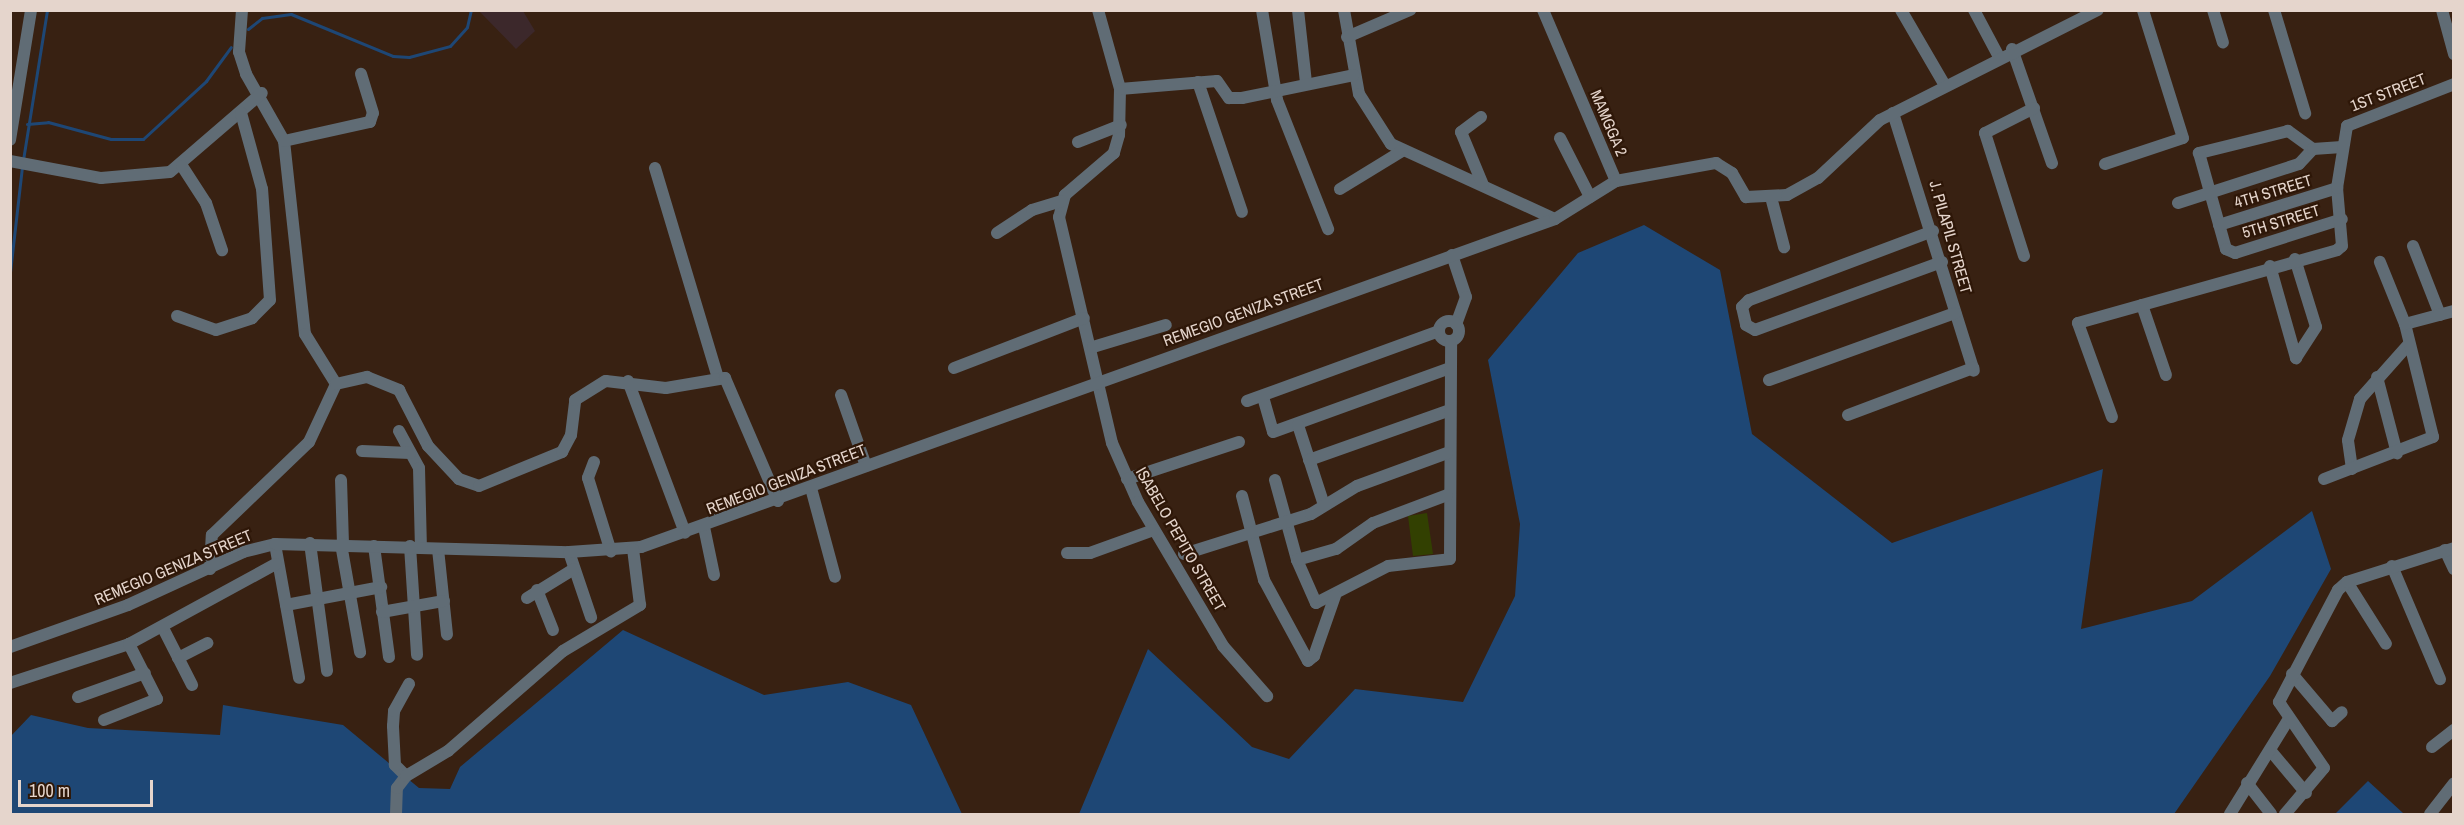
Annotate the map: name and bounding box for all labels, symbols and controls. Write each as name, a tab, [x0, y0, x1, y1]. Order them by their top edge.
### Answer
street label: 1ST STREET	[2347, 69, 2429, 115]
street label: MAMGGA 2	[1586, 87, 1632, 159]
street label: 4TH STREET	[2232, 170, 2314, 212]
street label: J. PILAPIL STREET	[1926, 178, 1976, 296]
street label: 5TH STREET	[2240, 200, 2322, 242]
street label: REMEGIO GENIZA STREET	[1160, 274, 1326, 350]
street label: REMEGIO GENIZA STREET	[703, 440, 869, 518]
street label: ISABELO PEPITO STREET	[1132, 464, 1230, 614]
street label: REMEGIO GENIZA STREET	[91, 525, 255, 609]
scale bar	[21, 768, 156, 806]
text: 100 m	[29, 778, 70, 803]

